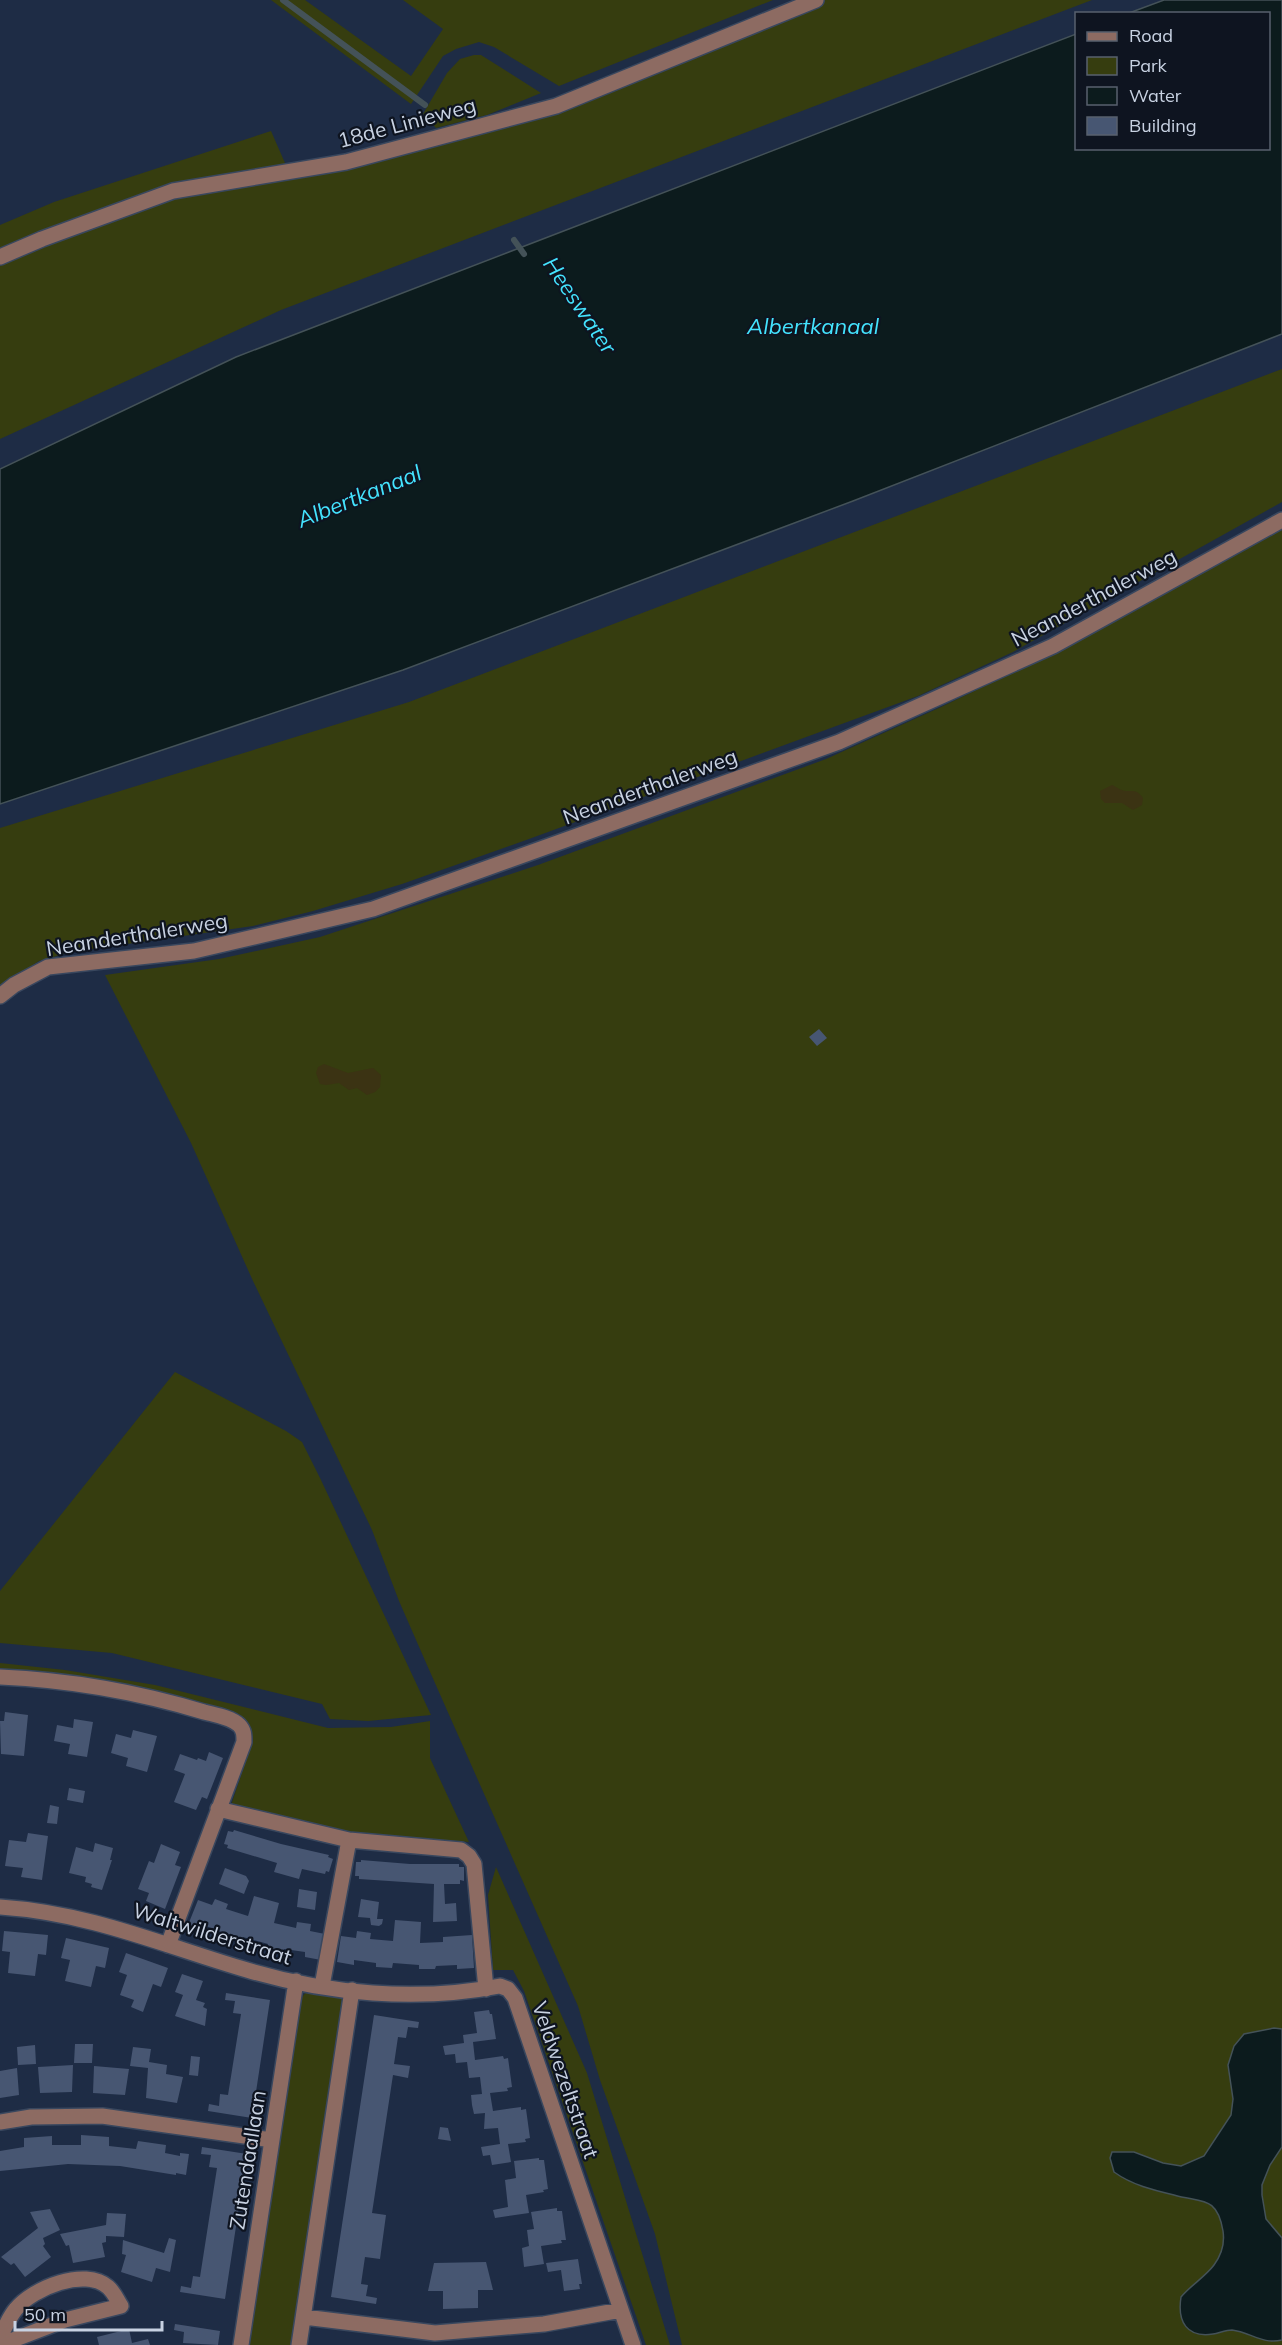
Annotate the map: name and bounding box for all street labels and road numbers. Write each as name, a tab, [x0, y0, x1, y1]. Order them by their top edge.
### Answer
street label: 18de Linieweg	[335, 91, 479, 153]
street label: Neanderthalerweg	[1006, 543, 1181, 652]
street label: Neanderthalerweg	[559, 742, 740, 830]
street label: Neanderthalerweg	[44, 907, 229, 961]
street label: Waltwilderstraat	[130, 1897, 295, 1970]
street label: Veldwezeltstraat	[527, 1998, 605, 2161]
street label: Zutendaallaan	[223, 2088, 271, 2231]

